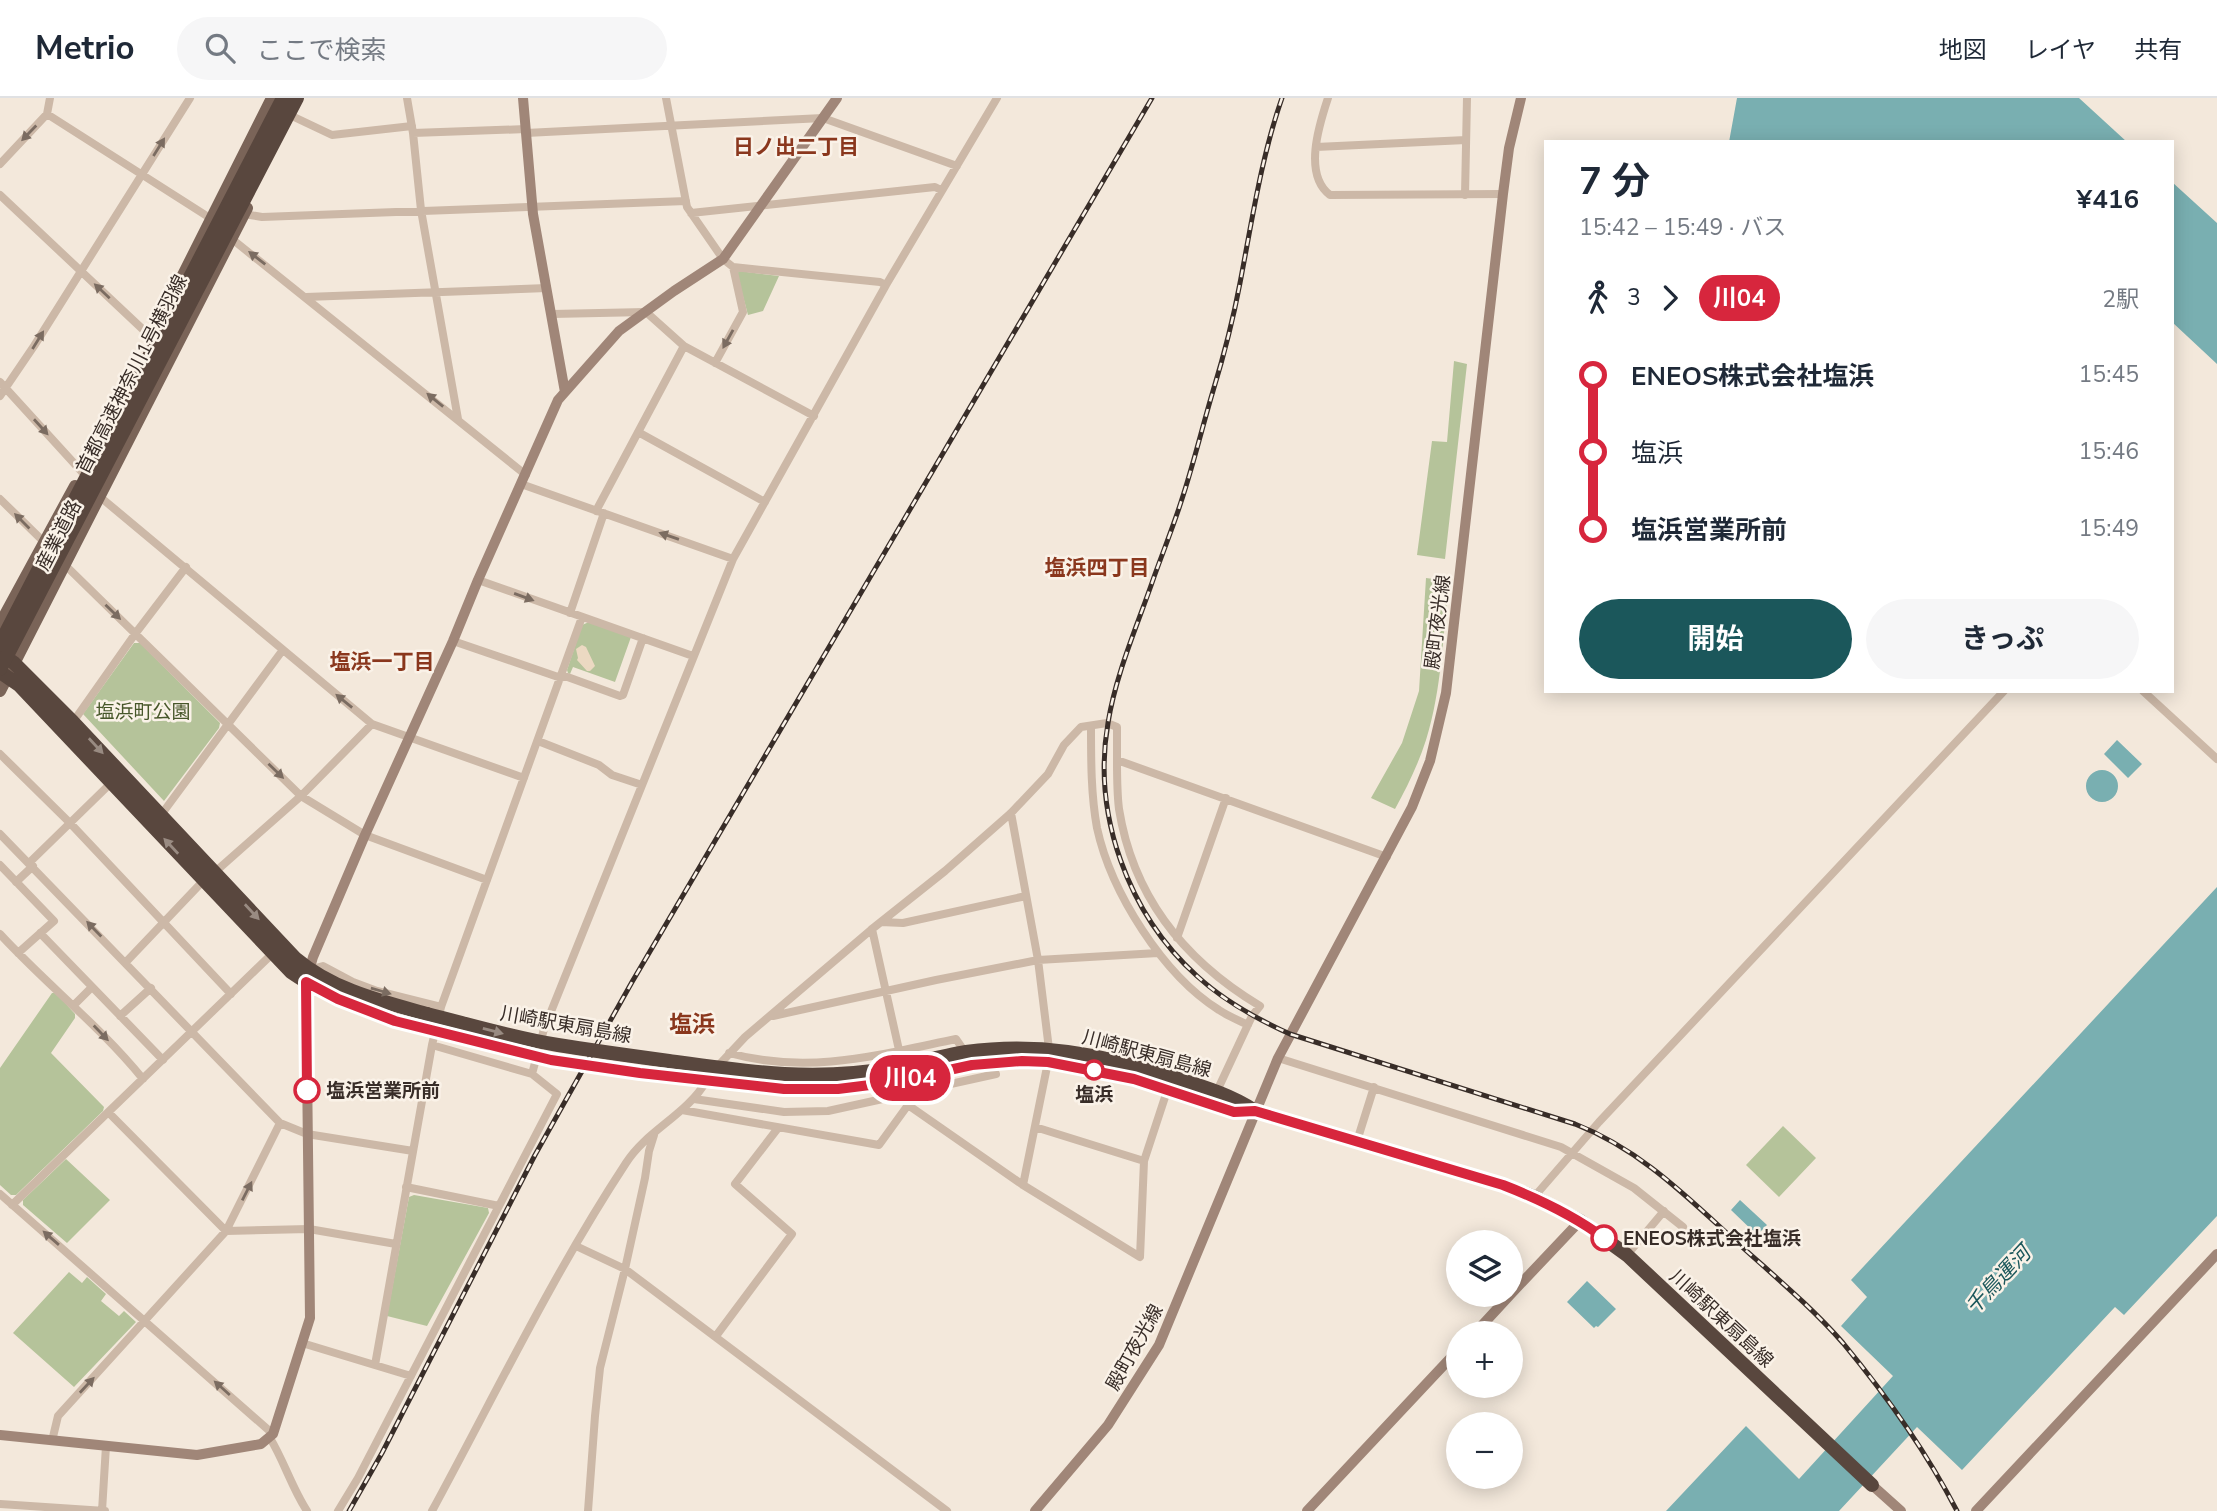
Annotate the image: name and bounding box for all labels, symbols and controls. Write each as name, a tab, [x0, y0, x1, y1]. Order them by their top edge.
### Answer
search box	[177, 17, 667, 80]
text: Metrio	[35, 26, 135, 71]
icon: search	[201, 29, 239, 67]
text: ここで検索	[257, 33, 387, 68]
text: 地図	[1939, 34, 1987, 66]
text: レイヤ	[2025, 34, 2096, 66]
text: 共有	[2134, 34, 2182, 66]
one-way arrow	[22, 124, 38, 141]
district label: 日ノ出二丁目	[733, 133, 859, 161]
one-way arrow	[152, 137, 165, 156]
text: 7 分	[1579, 156, 1650, 207]
text: ¥416	[2077, 182, 2139, 217]
text: 15:42 – 15:49 · バス	[1579, 212, 1786, 243]
one-way arrow	[249, 251, 267, 266]
street label: 首都高速神奈川1号横羽線	[70, 270, 194, 479]
icon: walk	[1579, 279, 1617, 317]
icon: forward	[1651, 279, 1689, 317]
text: 3	[1627, 282, 1641, 313]
text: 川04	[1713, 282, 1766, 314]
one-way arrow	[94, 284, 111, 300]
text: 2駅	[2102, 284, 2139, 315]
one-way arrow	[722, 329, 734, 348]
one-way arrow	[32, 330, 45, 349]
text: ENEOS株式会社塩浜	[1631, 359, 1874, 394]
text: 15:45	[2079, 359, 2139, 390]
one-way arrow	[426, 394, 444, 408]
one-way arrow	[33, 418, 49, 436]
text: 塩浜	[1631, 436, 1683, 471]
text: 15:46	[2079, 436, 2139, 467]
street label: 産業道路	[30, 496, 88, 575]
one-way arrow	[13, 512, 30, 529]
text: 塩浜営業所前	[1631, 513, 1787, 548]
text: 15:49	[2079, 513, 2139, 544]
one-way arrow	[658, 530, 679, 541]
district label: 塩浜四丁目	[1045, 554, 1150, 582]
street label: 殿町夜光線	[1419, 573, 1457, 671]
one-way arrow	[513, 591, 534, 602]
button: 開始	[1579, 599, 1852, 679]
button: きっぷ	[1866, 599, 2139, 679]
one-way arrow	[104, 604, 121, 620]
district label: 塩浜一丁目	[330, 648, 435, 676]
one-way arrow	[336, 694, 353, 709]
park label: 塩浜町公園	[95, 699, 191, 725]
one-way arrow	[88, 737, 104, 754]
one-way arrow	[267, 763, 284, 779]
one-way arrow	[164, 838, 180, 855]
one-way arrow	[244, 903, 260, 921]
one-way arrow	[87, 921, 103, 938]
one-way arrow	[371, 987, 392, 997]
street label: 川崎駅東扇島線	[498, 1001, 634, 1049]
district label: 塩浜	[669, 1009, 715, 1040]
street label: 川崎駅東扇島線	[1079, 1024, 1214, 1084]
one-way arrow	[92, 1025, 109, 1042]
one-way arrow	[483, 1026, 505, 1037]
line badge: 川04	[870, 1055, 950, 1101]
marker: 塩浜	[1084, 1060, 1104, 1080]
text: 川04	[884, 1062, 936, 1094]
marker: 塩浜営業所前	[294, 1077, 320, 1103]
place label: 塩浜営業所前	[326, 1078, 440, 1104]
place label: 塩浜	[1075, 1082, 1113, 1108]
one-way arrow	[241, 1181, 252, 1201]
marker: ENEOS株式会社塩浜	[1591, 1225, 1617, 1251]
place label: ENEOS株式会社塩浜	[1623, 1226, 1801, 1252]
map controls	[1446, 1230, 1523, 1489]
button: layers	[1446, 1230, 1523, 1307]
one-way arrow	[42, 1231, 59, 1246]
water label: 千鳥運河	[1959, 1237, 2040, 1320]
street label: 川崎駅東扇島線	[1664, 1264, 1779, 1374]
street label: 殿町夜光線	[1100, 1300, 1169, 1395]
button: +	[1446, 1321, 1523, 1398]
one-way arrow	[79, 1377, 95, 1394]
one-way arrow	[214, 1381, 231, 1397]
button: −	[1446, 1412, 1523, 1489]

